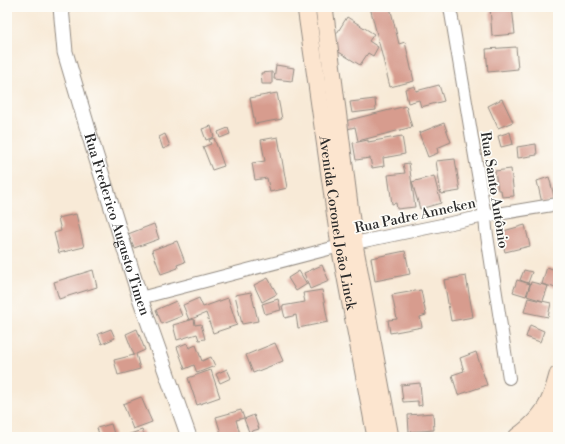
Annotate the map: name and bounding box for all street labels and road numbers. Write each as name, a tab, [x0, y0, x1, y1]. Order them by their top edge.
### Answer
street label: Rua Santo Antônio	[476, 130, 512, 250]
street label: Rua Frederico Augusto Timen	[79, 131, 154, 319]
street label: Avenida Coronel João Linck	[314, 134, 360, 312]
street label: Rua Padre Anneken	[353, 194, 478, 238]

